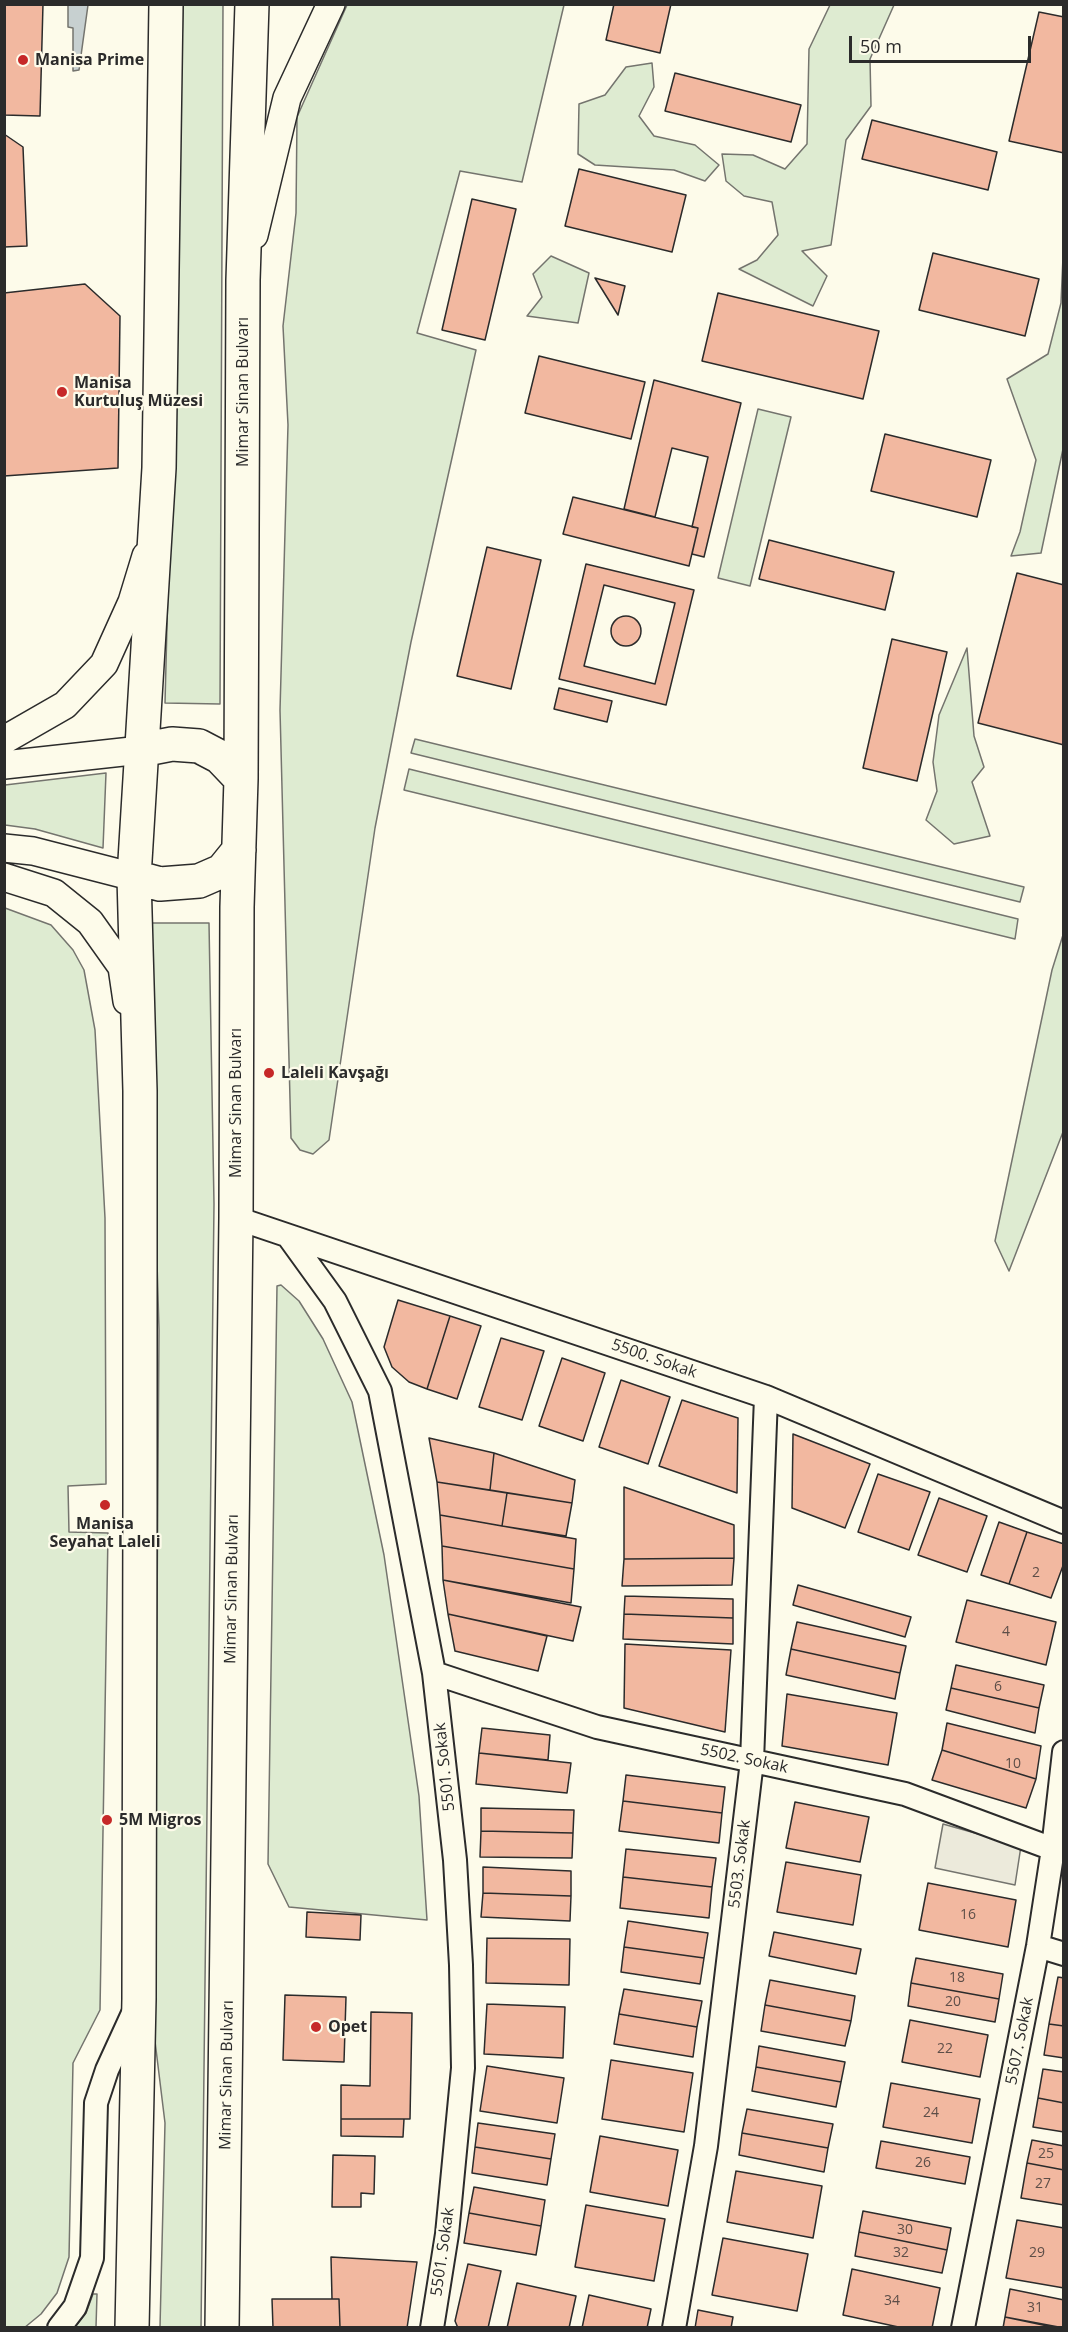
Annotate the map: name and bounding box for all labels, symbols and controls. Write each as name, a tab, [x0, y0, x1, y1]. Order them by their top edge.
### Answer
scale bar	[852, 24, 1034, 62]
text: 50 m	[860, 34, 902, 58]
place label: Manisa Prime	[35, 50, 144, 70]
marker: Manisa Prime	[16, 53, 30, 67]
street label: Mimar Sinan Bulvarı	[233, 317, 253, 467]
place label: Manisa Kurtuluş Müzesi	[74, 373, 203, 411]
marker: Manisa Kurtuluş Müzesi	[55, 385, 69, 399]
street label: Mimar Sinan Bulvarı	[226, 1028, 246, 1178]
place label: Laleli Kavşağı	[281, 1063, 389, 1083]
marker: Laleli Kavşağı	[262, 1066, 276, 1080]
street label: 5500. Sokak	[609, 1335, 699, 1383]
marker: Manisa Seyahat Laleli	[98, 1498, 112, 1512]
place label: Manisa Seyahat Laleli	[49, 1514, 161, 1552]
street label: Mimar Sinan Bulvarı	[221, 1514, 243, 1664]
house number: 2	[1032, 1565, 1040, 1581]
house number: 4	[1002, 1624, 1010, 1640]
house number: 6	[994, 1679, 1002, 1695]
street label: 5501. Sokak	[431, 1722, 459, 1812]
street label: 5502. Sokak	[698, 1740, 790, 1778]
house number: 10	[1005, 1756, 1021, 1772]
place label: 5M Migros	[119, 1810, 202, 1830]
marker: 5M Migros	[100, 1813, 114, 1827]
street label: 5503. Sokak	[725, 1819, 755, 1909]
house number: 16	[960, 1907, 976, 1923]
house number: 18	[949, 1970, 965, 1986]
house number: 20	[945, 1994, 961, 2010]
street label: 5507. Sokak	[1002, 1995, 1038, 2087]
street label: Mimar Sinan Bulvarı	[216, 2000, 238, 2150]
place label: Opet	[328, 2017, 367, 2037]
marker: Opet	[309, 2020, 323, 2034]
house number: 22	[937, 2041, 953, 2057]
house number: 24	[923, 2105, 939, 2121]
house number: 25	[1038, 2146, 1054, 2162]
house number: 26	[915, 2155, 931, 2171]
house number: 27	[1035, 2176, 1051, 2192]
street label: 5501. Sokak	[427, 2207, 459, 2297]
house number: 30	[897, 2222, 913, 2238]
house number: 32	[893, 2245, 909, 2261]
house number: 29	[1029, 2245, 1045, 2261]
house number: 34	[884, 2293, 900, 2309]
house number: 31	[1027, 2300, 1043, 2316]

